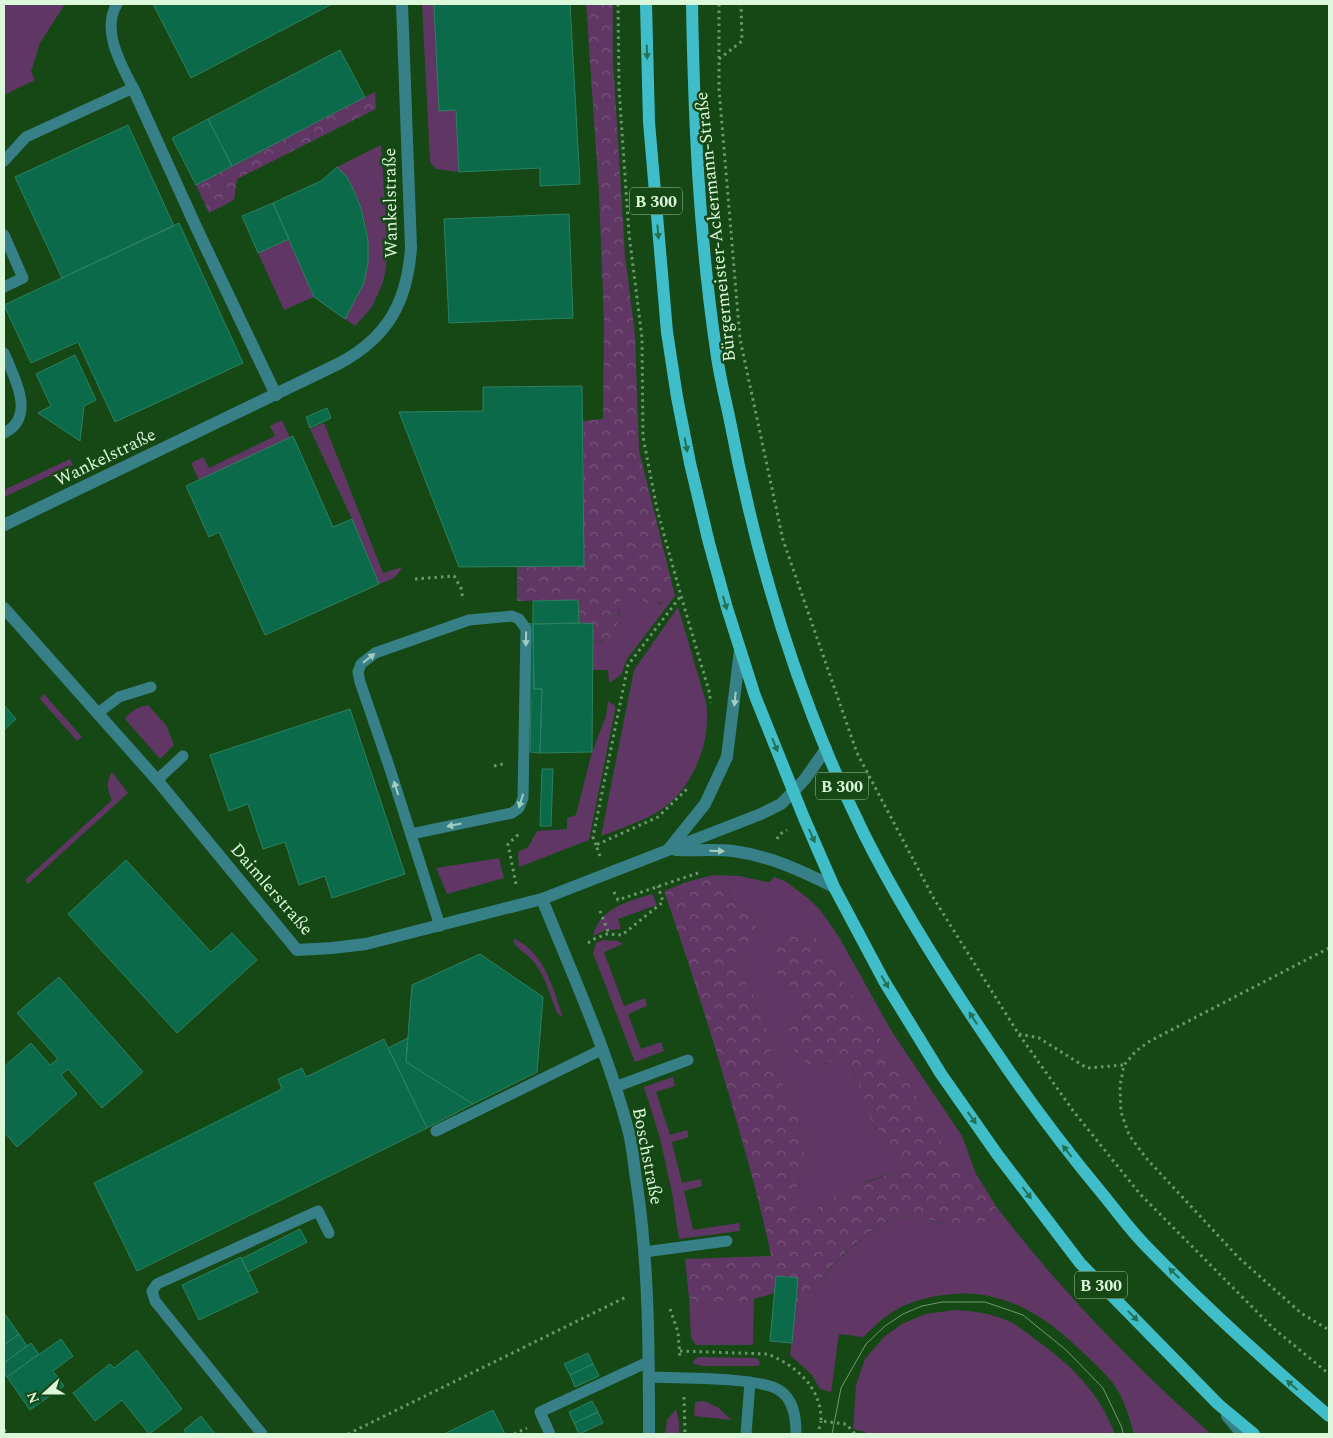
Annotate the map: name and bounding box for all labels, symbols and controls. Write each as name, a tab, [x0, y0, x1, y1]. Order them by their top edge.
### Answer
one-way arrow	[643, 45, 651, 61]
street label: Bürgermeister-Ackermann-Straße	[688, 91, 743, 363]
street label: Wankelstraße	[376, 148, 405, 258]
road number: B 300	[630, 188, 682, 215]
one-way arrow	[654, 224, 662, 240]
street label: Wankelstraße	[50, 421, 161, 494]
one-way arrow	[682, 437, 690, 452]
one-way arrow	[721, 595, 729, 610]
one-way arrow	[522, 631, 530, 647]
one-way arrow	[362, 653, 376, 663]
one-way arrow	[731, 691, 739, 707]
one-way arrow	[771, 738, 779, 753]
road number: B 300	[816, 772, 868, 799]
one-way arrow	[392, 780, 400, 795]
one-way arrow	[517, 793, 524, 808]
one-way arrow	[446, 821, 461, 829]
one-way arrow	[809, 829, 817, 843]
street label: Daimlerstraße	[224, 837, 319, 942]
one-way arrow	[709, 847, 725, 855]
one-way arrow	[880, 975, 889, 988]
one-way arrow	[969, 1012, 978, 1025]
street label: Boschstraße	[625, 1105, 670, 1207]
one-way arrow	[967, 1112, 977, 1125]
one-way arrow	[1062, 1144, 1072, 1158]
one-way arrow	[1022, 1186, 1032, 1200]
one-way arrow	[1168, 1267, 1180, 1279]
road number: B 300	[1075, 1272, 1127, 1298]
one-way arrow	[1126, 1310, 1138, 1322]
north arrow	[20, 1368, 70, 1418]
one-way arrow	[1286, 1379, 1299, 1390]
text: N	[21, 1388, 45, 1407]

